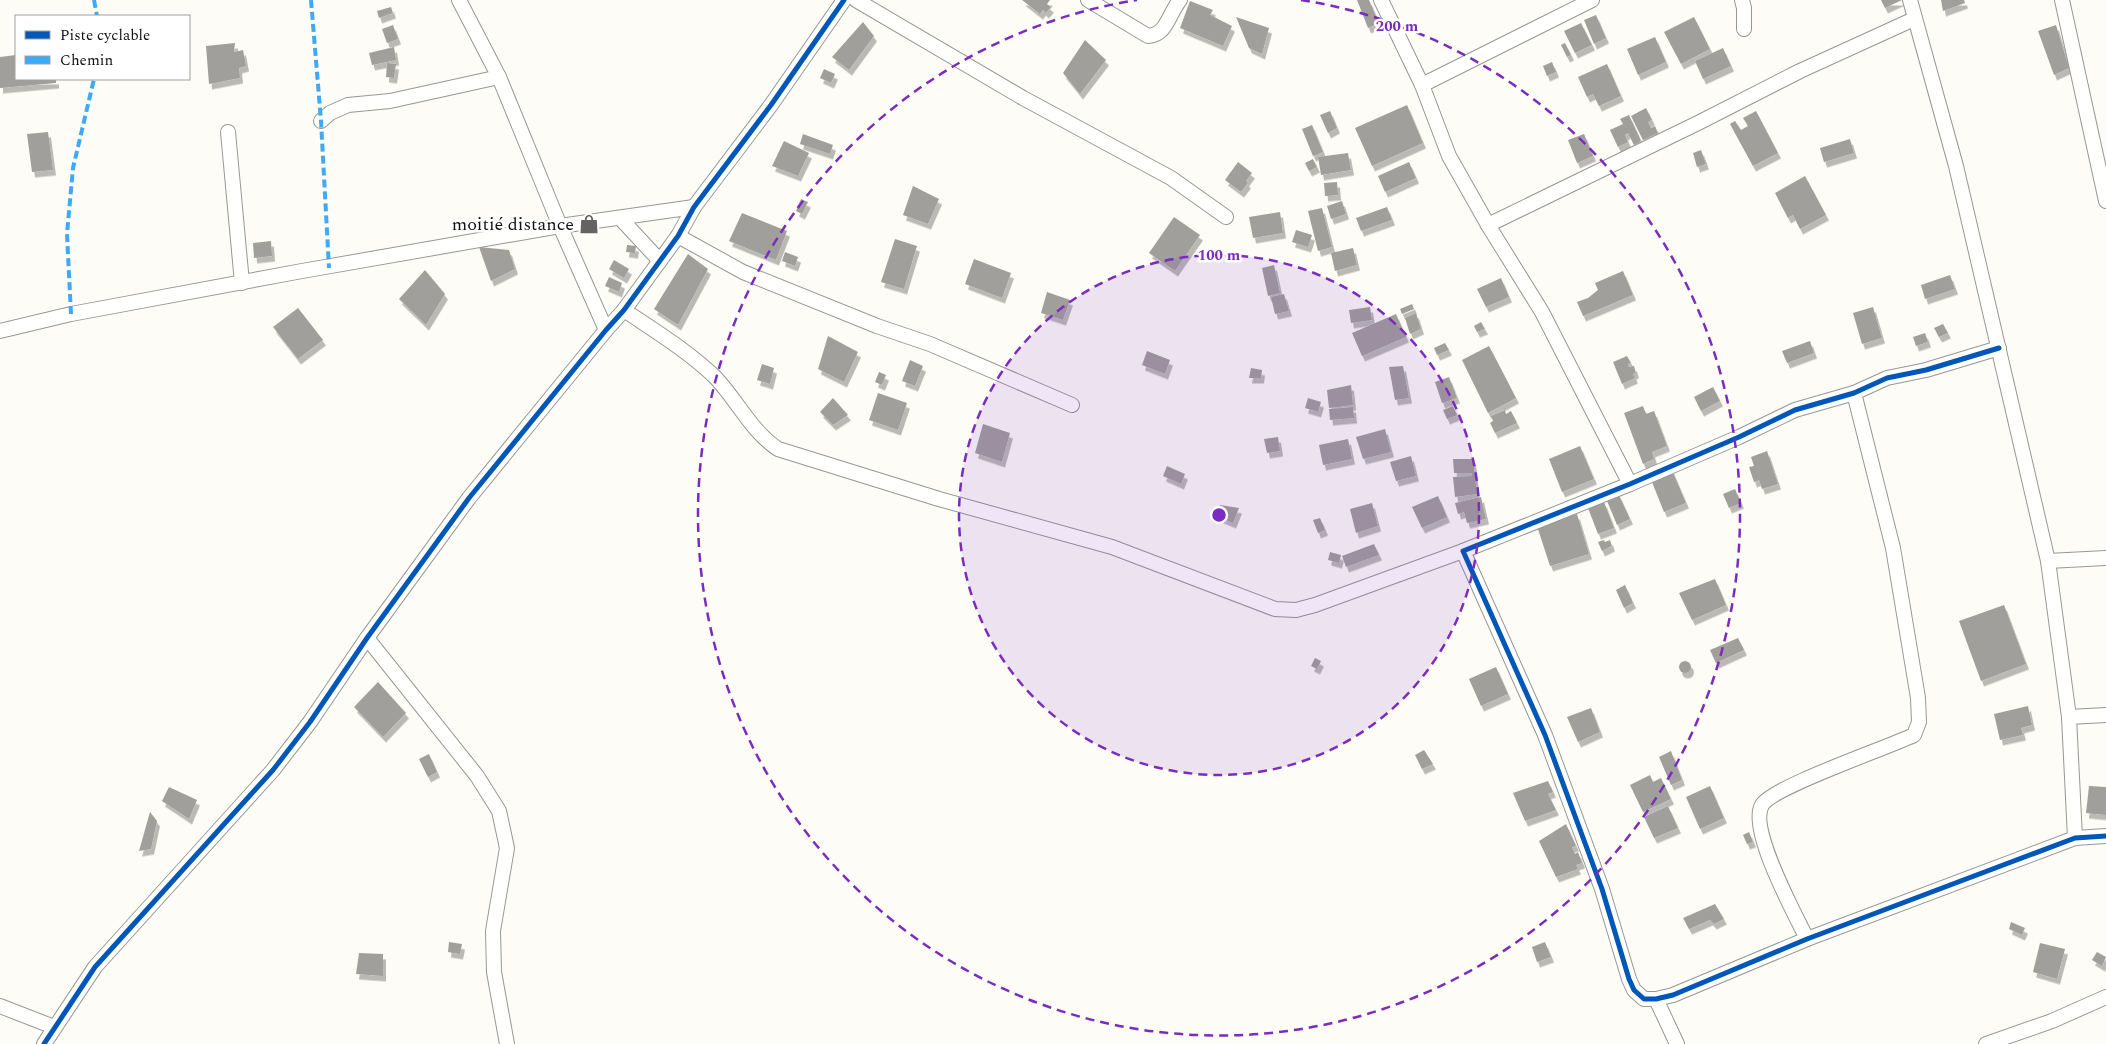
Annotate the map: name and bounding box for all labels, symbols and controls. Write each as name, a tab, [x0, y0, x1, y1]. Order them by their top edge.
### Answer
legend	[15, 15, 190, 80]
text: 200 m	[1376, 15, 1419, 38]
text: Piste cyclable	[60, 24, 150, 47]
text: Chemin	[60, 49, 113, 72]
place label: moitié distance	[452, 211, 574, 238]
shop icon: moitié distance	[578, 213, 600, 235]
text: 100 m	[1198, 244, 1241, 267]
centre of rings	[1210, 506, 1228, 524]

